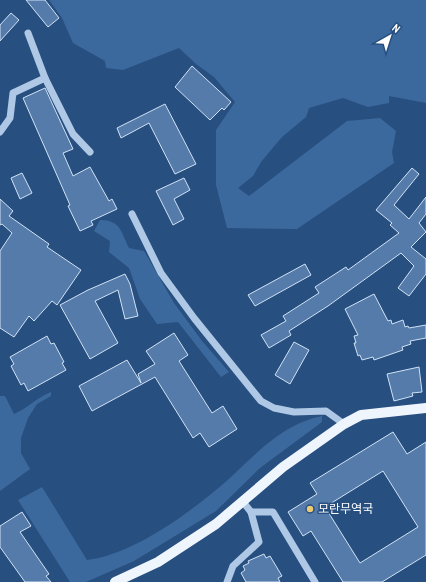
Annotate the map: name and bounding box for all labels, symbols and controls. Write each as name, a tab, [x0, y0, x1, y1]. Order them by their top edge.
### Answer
north arrow	[370, 16, 410, 56]
text: N	[389, 21, 403, 36]
place label: 모란무역국	[318, 501, 373, 517]
marker: 모란무역국	[305, 504, 315, 514]

